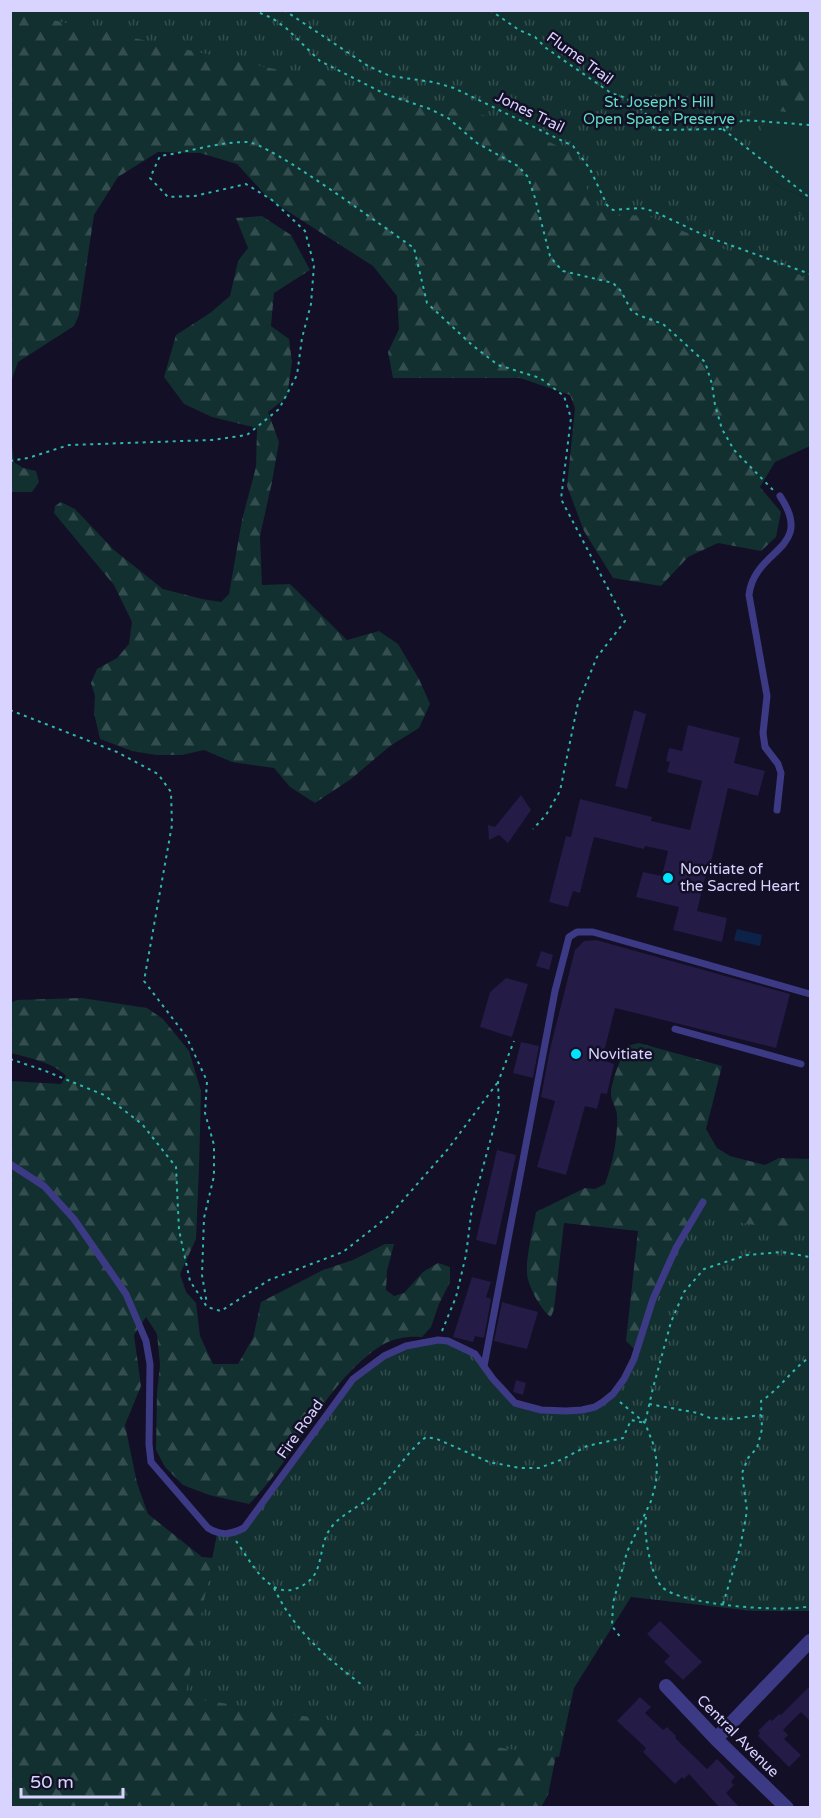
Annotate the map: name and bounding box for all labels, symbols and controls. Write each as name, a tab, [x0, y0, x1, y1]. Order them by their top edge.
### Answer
street label: Flume Trail	[543, 28, 617, 88]
street label: Jones Trail	[492, 88, 568, 136]
park label: St. Joseph's Hill Open Space Preserve	[583, 93, 735, 128]
place label: Novitiate of the Sacred Heart	[680, 860, 800, 895]
marker: Novitiate of the Sacred Heart	[661, 871, 675, 885]
place label: Novitiate	[588, 1045, 652, 1063]
marker: Novitiate	[569, 1047, 583, 1061]
street label: Fire Road	[273, 1396, 327, 1462]
street label: Central Avenue	[693, 1691, 783, 1781]
scale bar	[21, 1761, 123, 1799]
text: 50 m	[30, 1771, 74, 1793]

